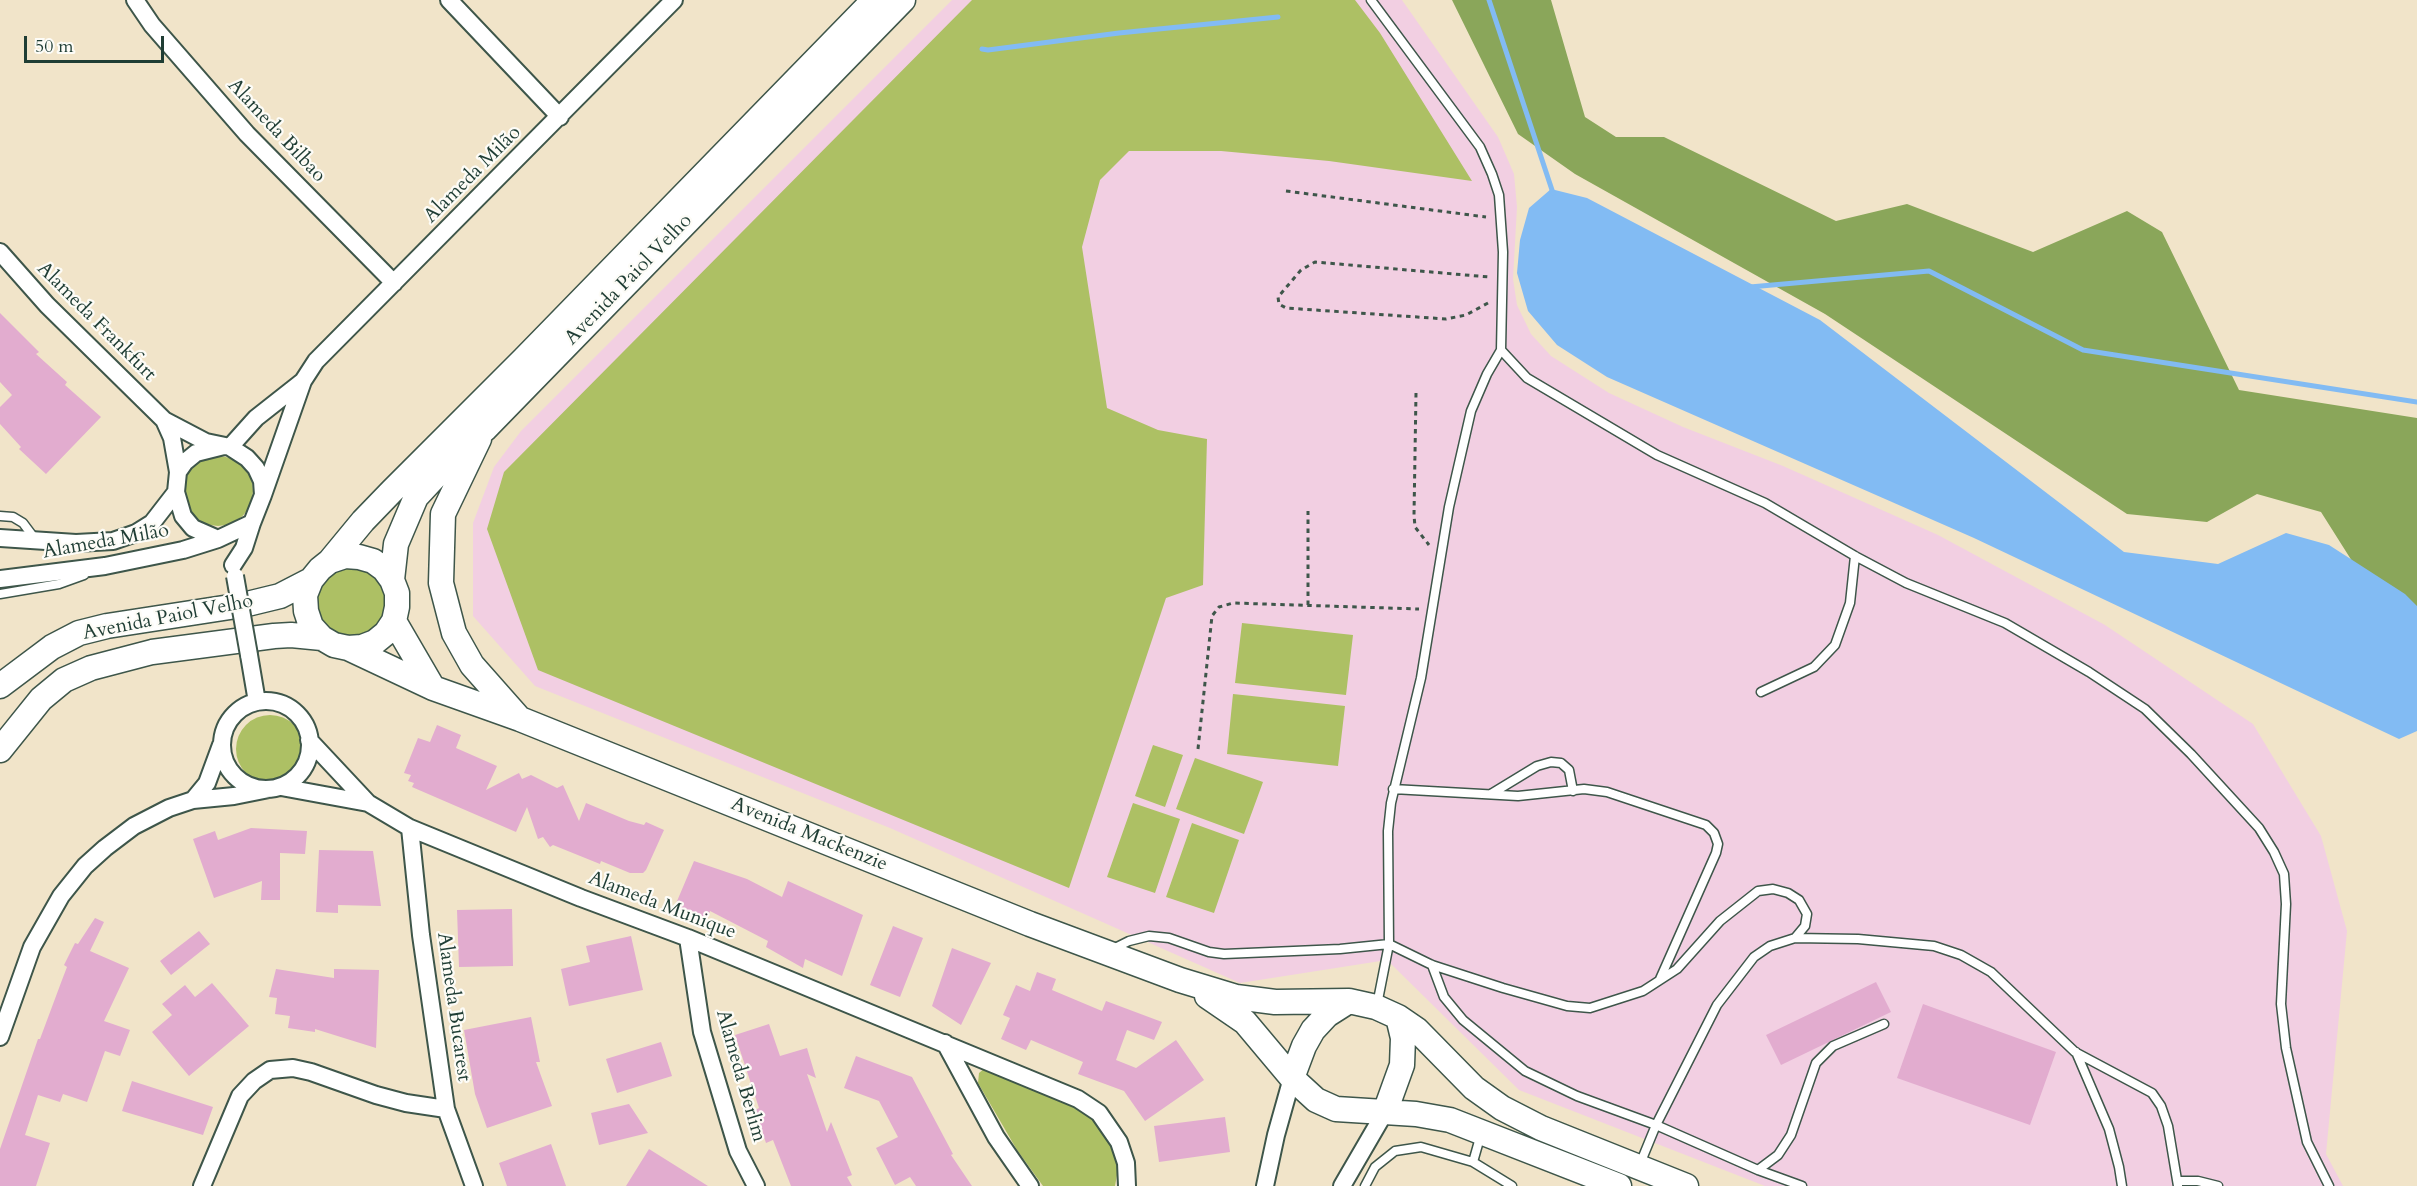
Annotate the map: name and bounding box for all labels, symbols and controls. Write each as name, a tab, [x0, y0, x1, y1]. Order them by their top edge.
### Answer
scale bar	[27, 24, 166, 62]
text: 50 m	[35, 34, 74, 59]
street label: Alameda Bilbao	[222, 74, 330, 188]
street label: Alameda Milão	[419, 121, 527, 229]
street label: Avenida Paiol Velho	[560, 209, 698, 351]
street label: Alameda Frankfurt	[31, 257, 161, 387]
street label: Alameda Milão	[41, 519, 171, 565]
street label: Avenida Paiol Velho	[81, 590, 255, 646]
street label: Avenida Mackenzie	[727, 793, 891, 877]
street label: Alameda Munique	[585, 867, 739, 945]
street label: Alameda Bucarest	[431, 931, 475, 1083]
street label: Alameda Berlim	[710, 1007, 770, 1145]

